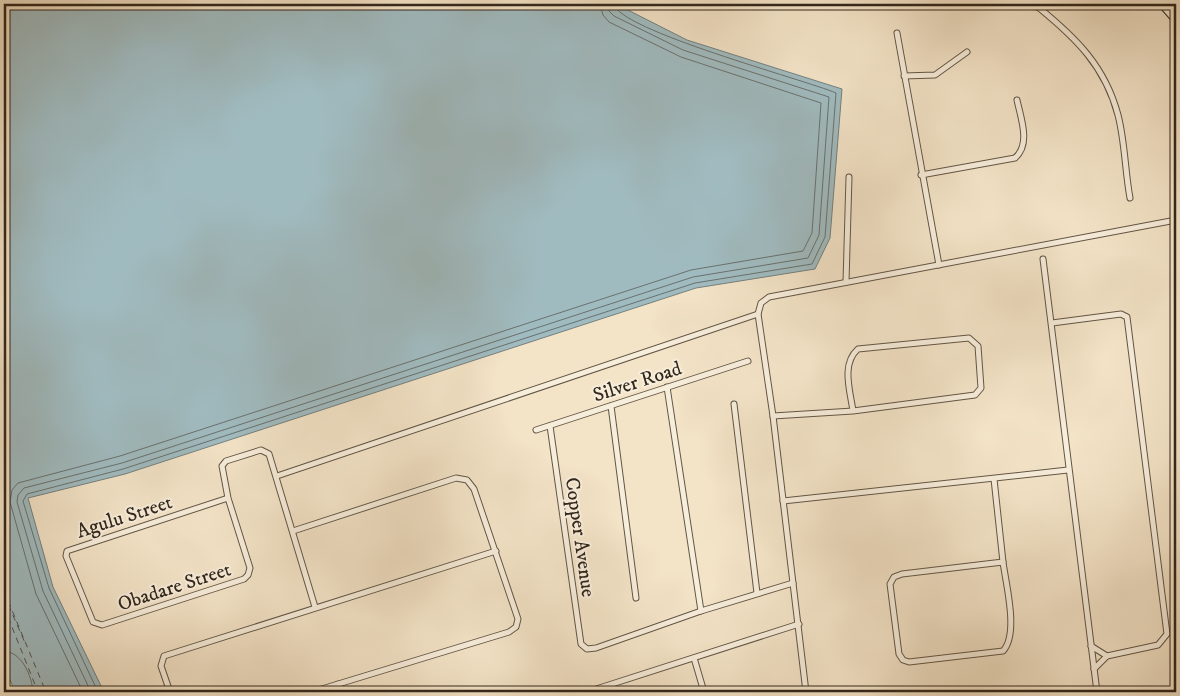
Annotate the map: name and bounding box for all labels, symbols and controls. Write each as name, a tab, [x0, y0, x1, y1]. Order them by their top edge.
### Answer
street label: Silver Road	[590, 356, 685, 408]
street label: Copper Avenue	[559, 476, 600, 599]
street label: Agulu Street	[73, 490, 176, 545]
street label: Obadare Street	[115, 557, 234, 618]

